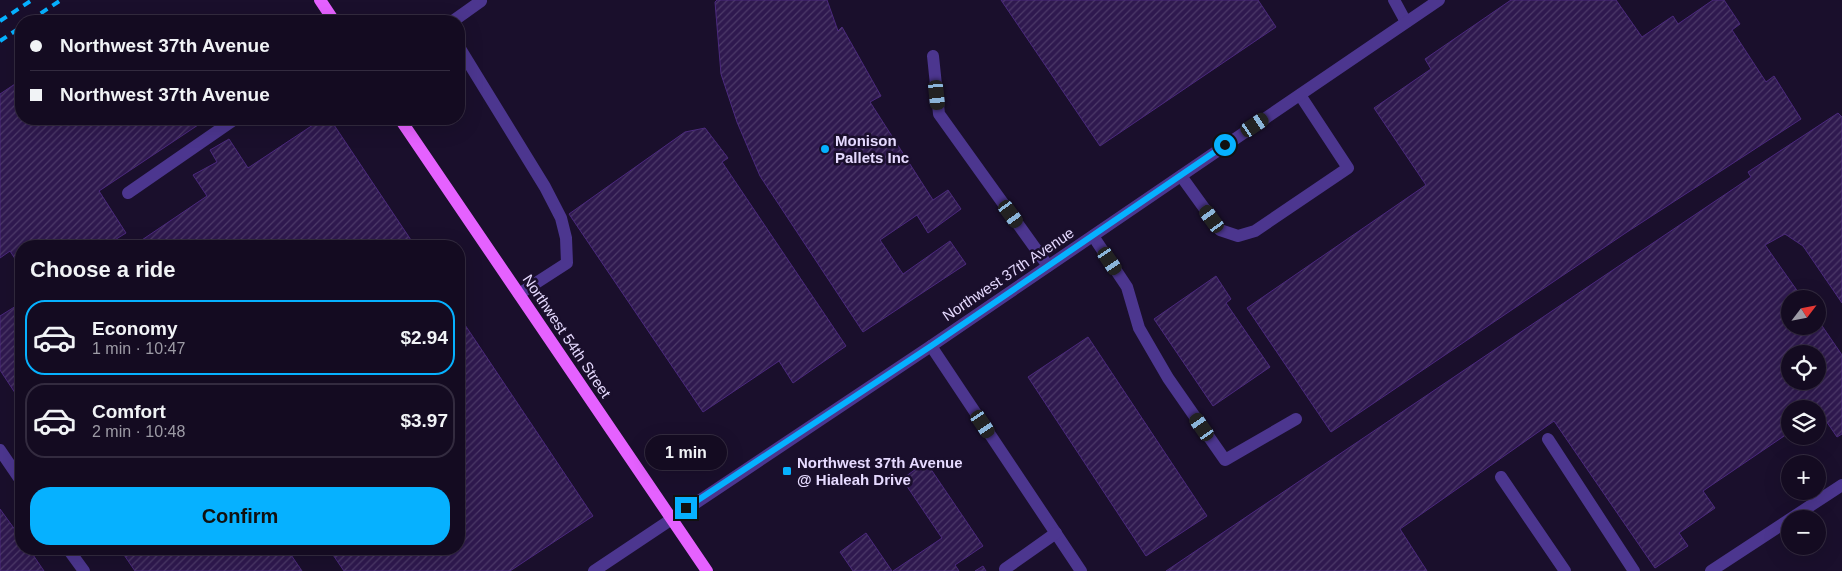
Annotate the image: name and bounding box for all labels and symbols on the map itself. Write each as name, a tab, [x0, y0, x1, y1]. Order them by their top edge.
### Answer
car	[927, 79, 946, 111]
car	[1238, 110, 1271, 140]
place label: Monison Pallets Inc	[835, 132, 909, 166]
route start	[1214, 134, 1236, 156]
marker: Monison Pallets Inc	[819, 143, 831, 155]
car	[996, 197, 1025, 231]
car	[1197, 202, 1226, 236]
street label: Northwest 37th Avenue	[939, 224, 1077, 324]
car	[1095, 244, 1124, 278]
street label: Northwest 54th Street	[519, 271, 615, 402]
north arrow	[1781, 290, 1826, 335]
car	[968, 407, 997, 441]
car	[1187, 410, 1216, 444]
callout: 1 min	[645, 436, 727, 470]
place label: Northwest 37th Avenue @ Hialeah Drive	[797, 454, 963, 488]
marker: Northwest 37th Avenue @ Hialeah Drive	[781, 465, 793, 477]
route end	[675, 497, 697, 519]

